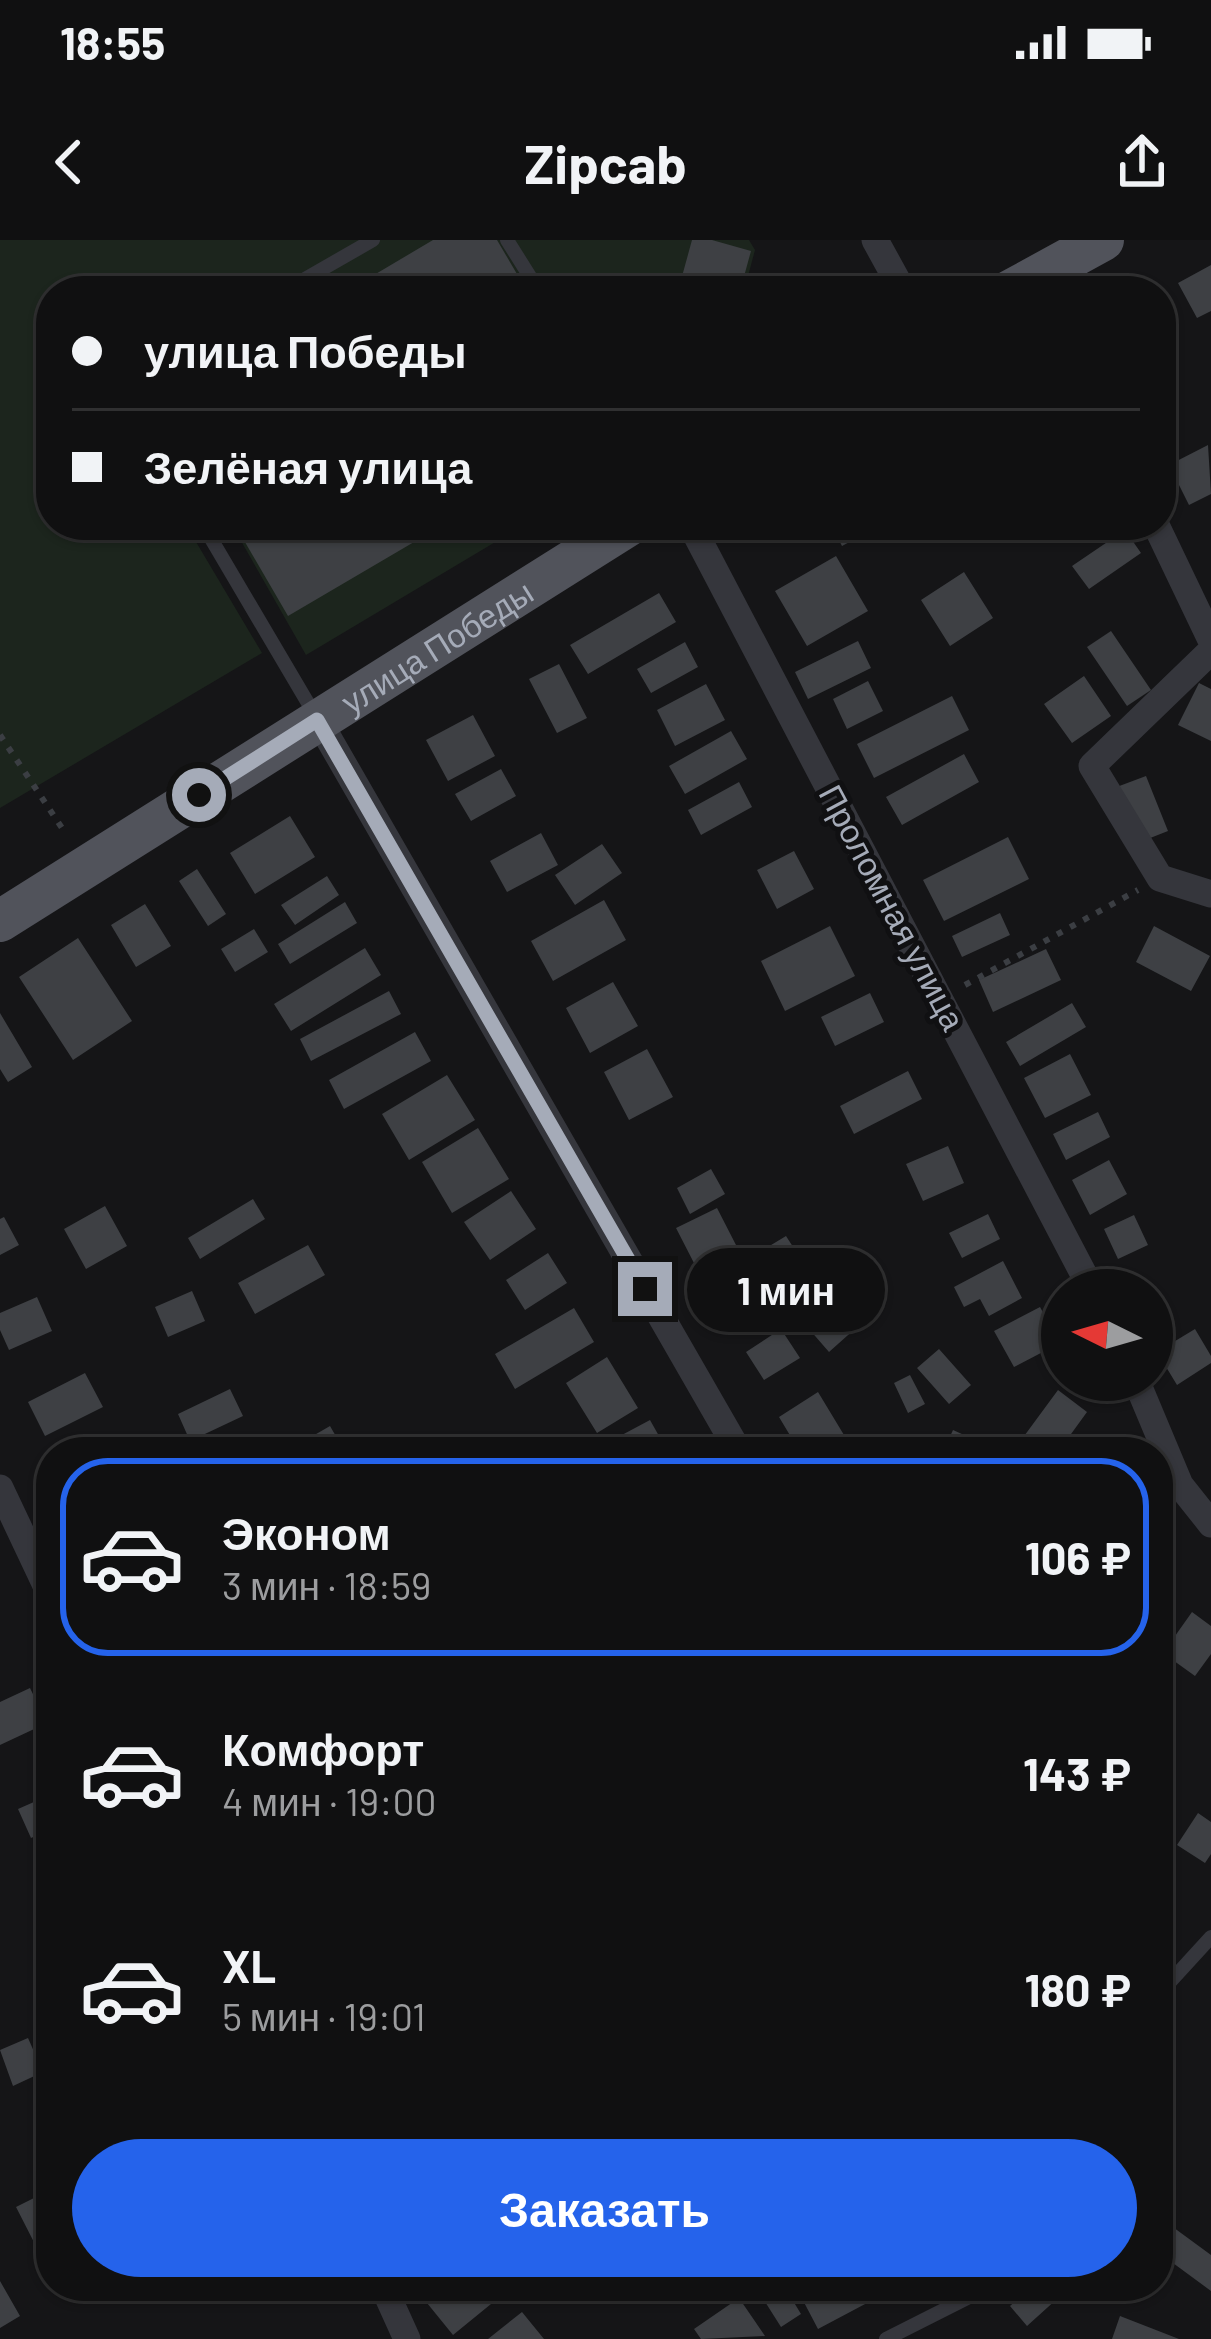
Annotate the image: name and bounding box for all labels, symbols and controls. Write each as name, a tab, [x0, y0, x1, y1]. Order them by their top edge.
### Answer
text: 18:55	[60, 15, 165, 69]
icon: back	[36, 129, 102, 195]
icon: share	[1109, 129, 1175, 195]
text: Zipcab	[524, 130, 687, 195]
text: улица Победы	[144, 323, 467, 377]
text: Зелёная улица	[144, 439, 472, 493]
street label: улица Победы	[334, 571, 540, 721]
route start	[172, 768, 226, 822]
street label: Проломная улица	[811, 777, 975, 1037]
callout: 1 мин	[687, 1247, 885, 1331]
route end	[618, 1262, 672, 1316]
text: 1 мин	[737, 1266, 835, 1313]
north arrow	[1041, 1269, 1173, 1401]
map controls	[1041, 1269, 1173, 1401]
icon: car	[78, 1503, 186, 1611]
text: Эконом	[222, 1505, 391, 1559]
text: 106 ₽	[1025, 1530, 1131, 1584]
text: 3 мин · 18:59	[222, 1561, 431, 1608]
icon: car	[78, 1719, 186, 1827]
text: Комфорт	[222, 1721, 424, 1775]
text: 143 ₽	[1023, 1746, 1131, 1800]
text: 4 мин · 19:00	[222, 1777, 436, 1824]
icon: car	[78, 1935, 186, 2043]
text: XL	[222, 1938, 276, 1992]
text: 180 ₽	[1025, 1962, 1131, 2016]
text: 5 мин · 19:01	[222, 1992, 426, 2039]
button: Заказать	[72, 2139, 1137, 2277]

